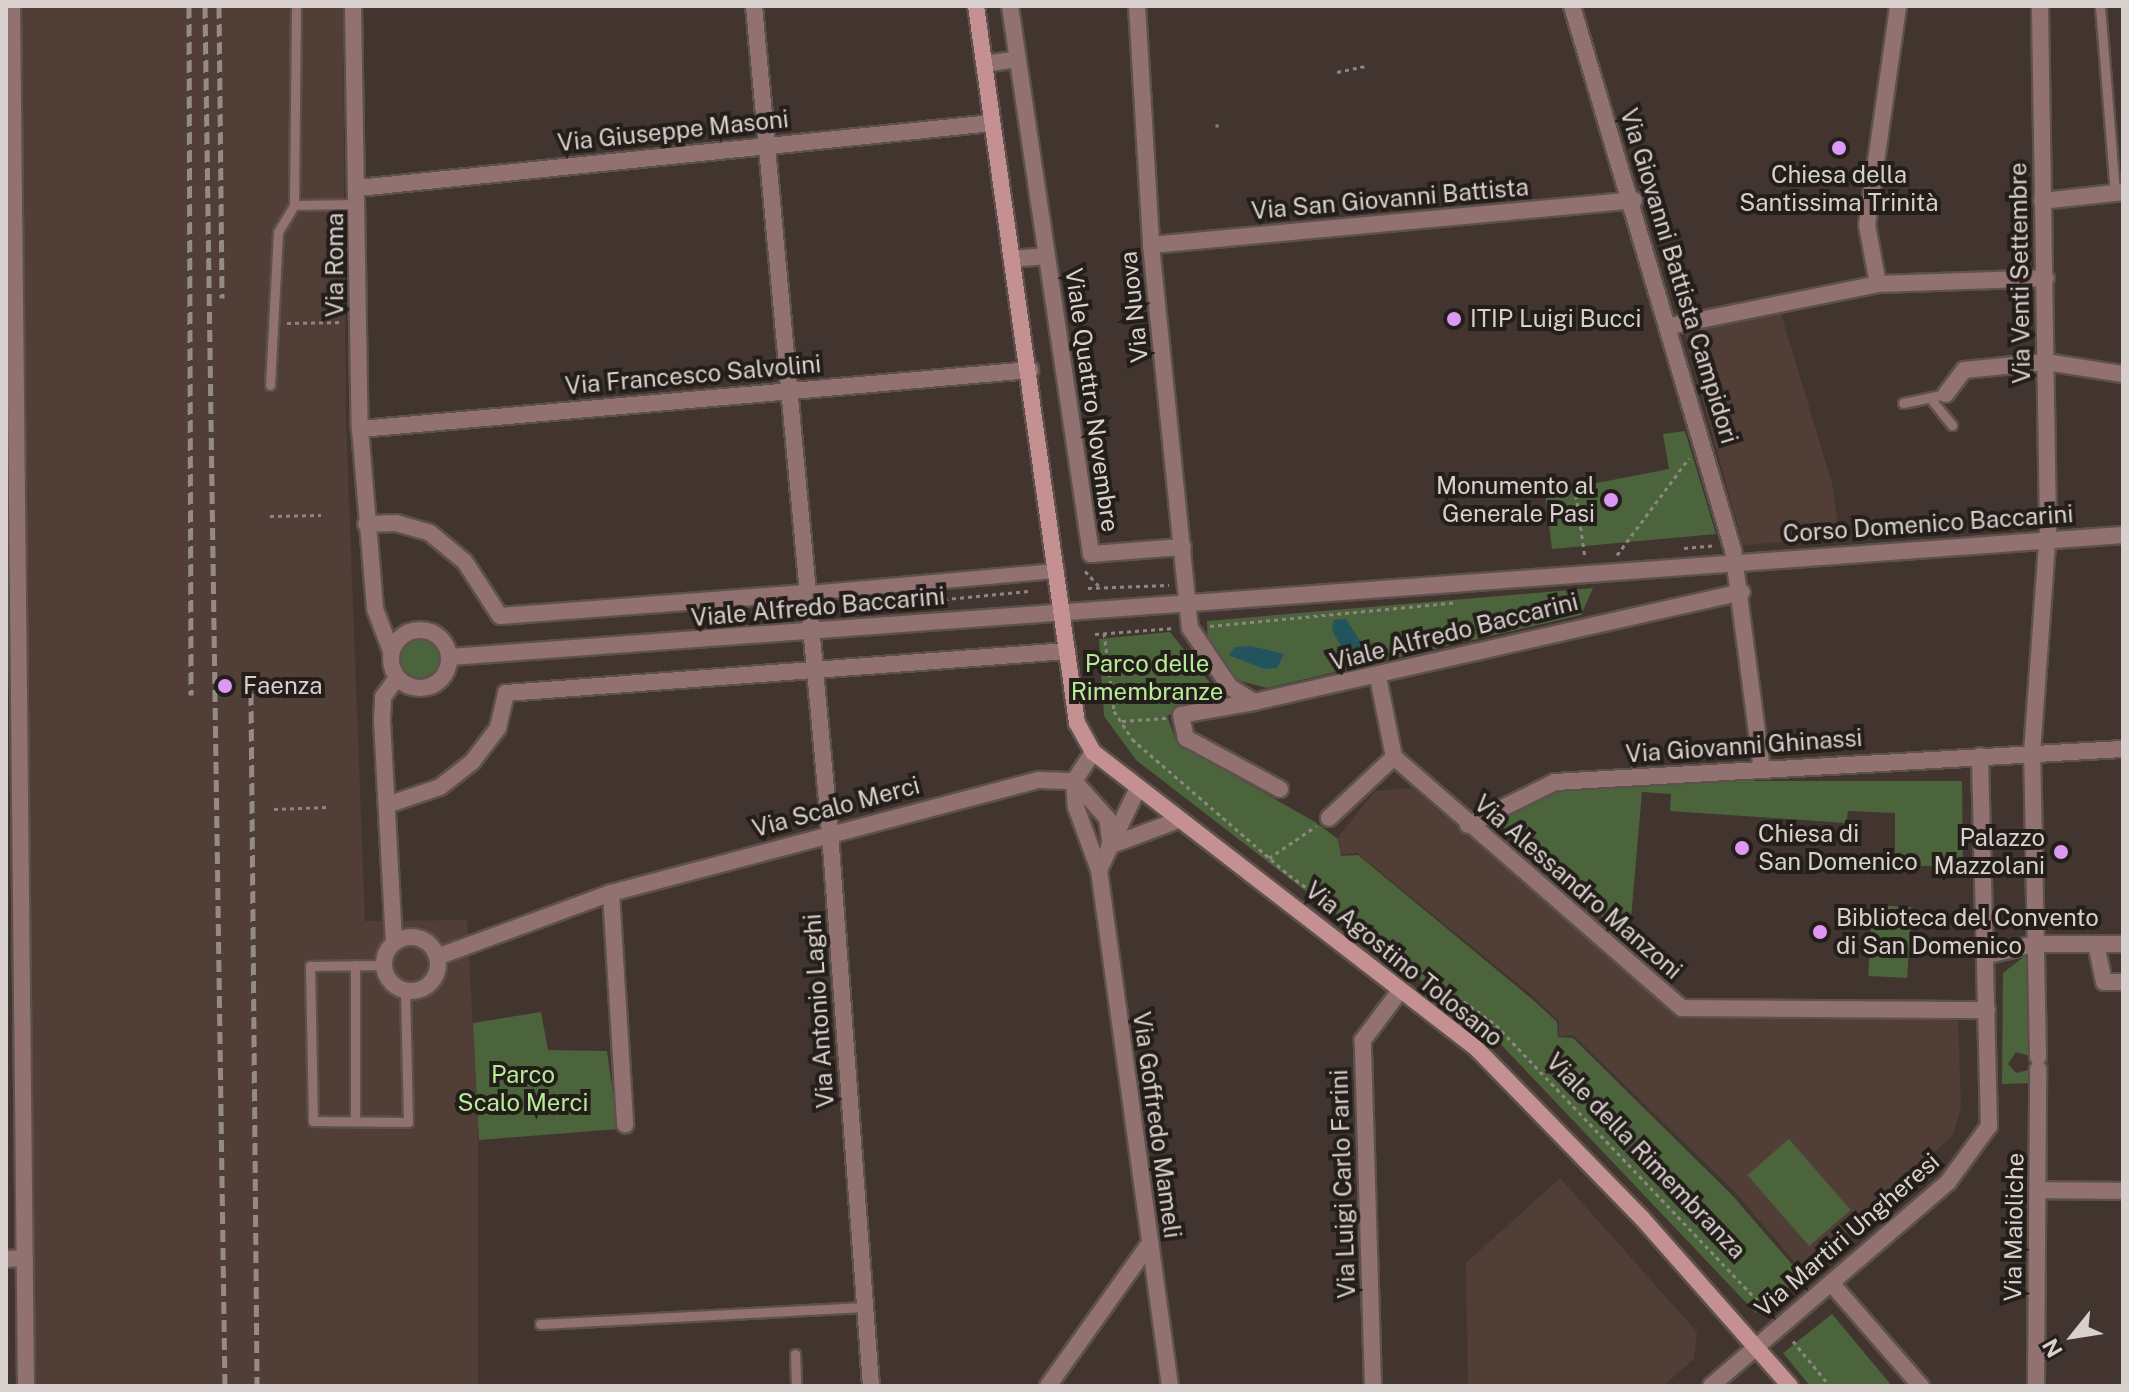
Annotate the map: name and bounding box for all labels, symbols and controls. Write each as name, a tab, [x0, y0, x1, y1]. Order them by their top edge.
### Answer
street label: Via Giuseppe Masoni	[556, 105, 790, 157]
street label: Via Giovanni Battista Campidori	[1614, 105, 1744, 447]
marker: Chiesa della Santissima Trinità	[1830, 139, 1848, 157]
place label: Chiesa della Santissima Trinità	[1739, 161, 1939, 217]
street label: Via Venti Settembre	[2004, 162, 2036, 384]
street label: Via San Giovanni Battista	[1250, 173, 1530, 225]
street label: Via Roma	[321, 213, 349, 317]
street label: Via Nuova	[1114, 250, 1154, 364]
street label: Viale Quattro Novembre	[1059, 266, 1125, 534]
place label: ITIP Luigi Bucci	[1470, 305, 1641, 333]
marker: ITIP Luigi Bucci	[1445, 310, 1463, 328]
street label: Via Francesco Salvolini	[564, 349, 822, 401]
place label: Monumento al Generale Pasi	[1436, 472, 1595, 528]
marker: Monumento al Generale Pasi	[1602, 491, 1620, 509]
street label: Corso Domenico Baccarini	[1782, 499, 2074, 549]
street label: Viale Alfredo Baccarini	[690, 582, 946, 632]
street label: Viale Alfredo Baccarini	[1327, 587, 1581, 677]
park label: Parco delle Rimembranze	[1071, 650, 1223, 706]
place label: Faenza	[243, 672, 323, 700]
marker: Faenza	[214, 675, 236, 697]
street label: Via Giovanni Ghinassi	[1625, 723, 1863, 769]
street label: Via Scalo Merci	[749, 771, 923, 843]
street label: Via Alessandro Manzoni	[1468, 789, 1688, 985]
place label: Chiesa di San Domenico	[1758, 820, 1918, 876]
place label: Palazzo Mazzolani	[1934, 824, 2045, 880]
marker: Chiesa di San Domenico	[1733, 839, 1751, 857]
marker: Palazzo Mazzolani	[2052, 843, 2070, 861]
street label: Via Agostino Tolosano	[1300, 876, 1508, 1052]
place label: Biblioteca del Convento di San Domenico	[1836, 904, 2099, 960]
street label: Via Antonio Laghi	[798, 913, 840, 1109]
marker: Biblioteca del Convento di San Domenico	[1811, 923, 1829, 941]
street label: Via Goffredo Mameli	[1127, 1010, 1187, 1240]
street label: Viale della Rimembranza	[1540, 1047, 1752, 1265]
park label: Parco Scalo Merci	[457, 1061, 589, 1117]
street label: Via Luigi Carlo Farini	[1325, 1069, 1361, 1299]
street label: Via Martiri Ungheresi	[1749, 1147, 1945, 1323]
street label: Via Maioliche	[1998, 1152, 2030, 1302]
north arrow	[2033, 1296, 2113, 1376]
text: N	[2037, 1334, 2068, 1362]

